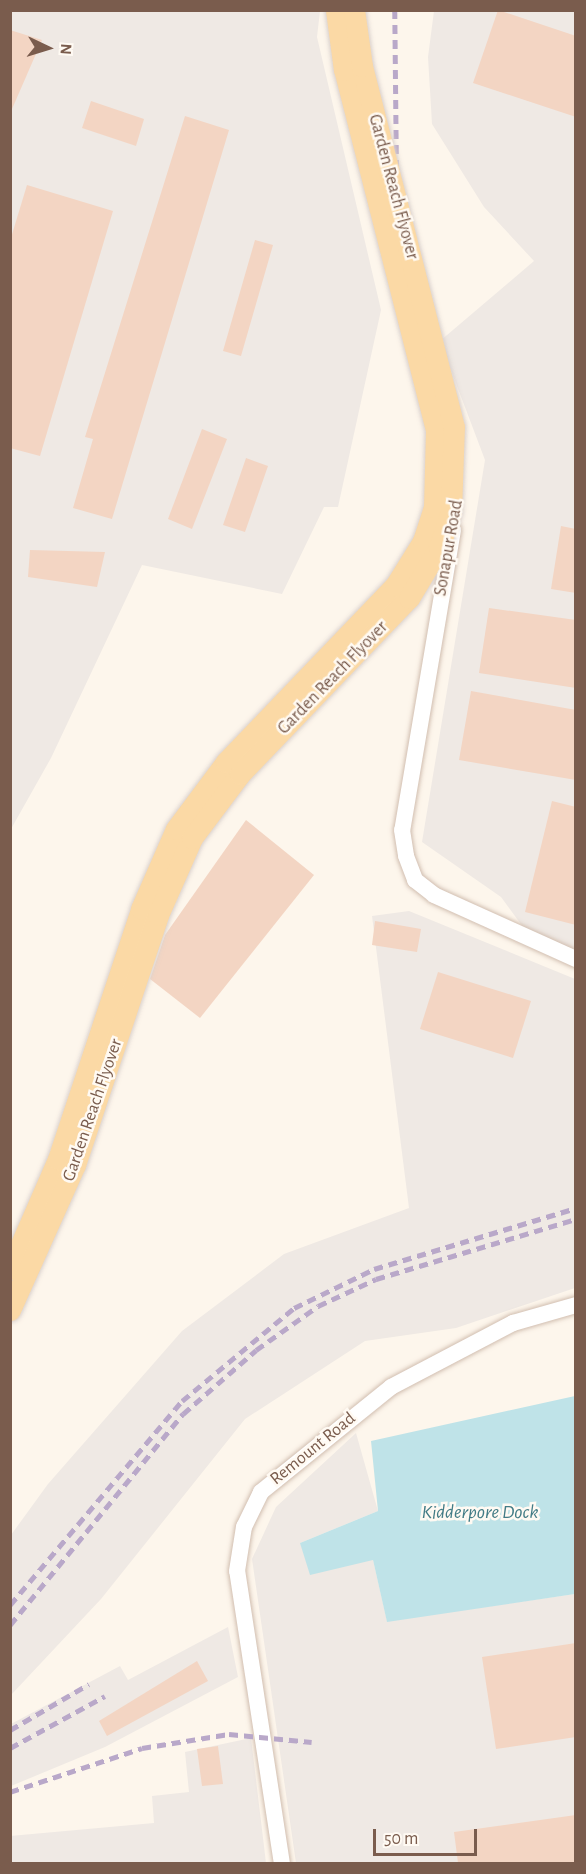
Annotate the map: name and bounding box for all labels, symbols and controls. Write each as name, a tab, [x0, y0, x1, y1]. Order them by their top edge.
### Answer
north arrow	[18, 18, 78, 78]
text: N	[58, 43, 74, 55]
street label: Garden Reach Flyover	[363, 112, 423, 262]
street label: Sonapur Road	[430, 498, 468, 598]
street label: Garden Reach Flyover	[273, 617, 393, 739]
street label: Garden Reach Flyover	[58, 1036, 128, 1184]
street label: Remount Road	[266, 1408, 360, 1490]
water label: Kidderpore Dock	[422, 1500, 538, 1524]
scale bar	[376, 1817, 480, 1855]
text: 50 m	[384, 1830, 418, 1848]

